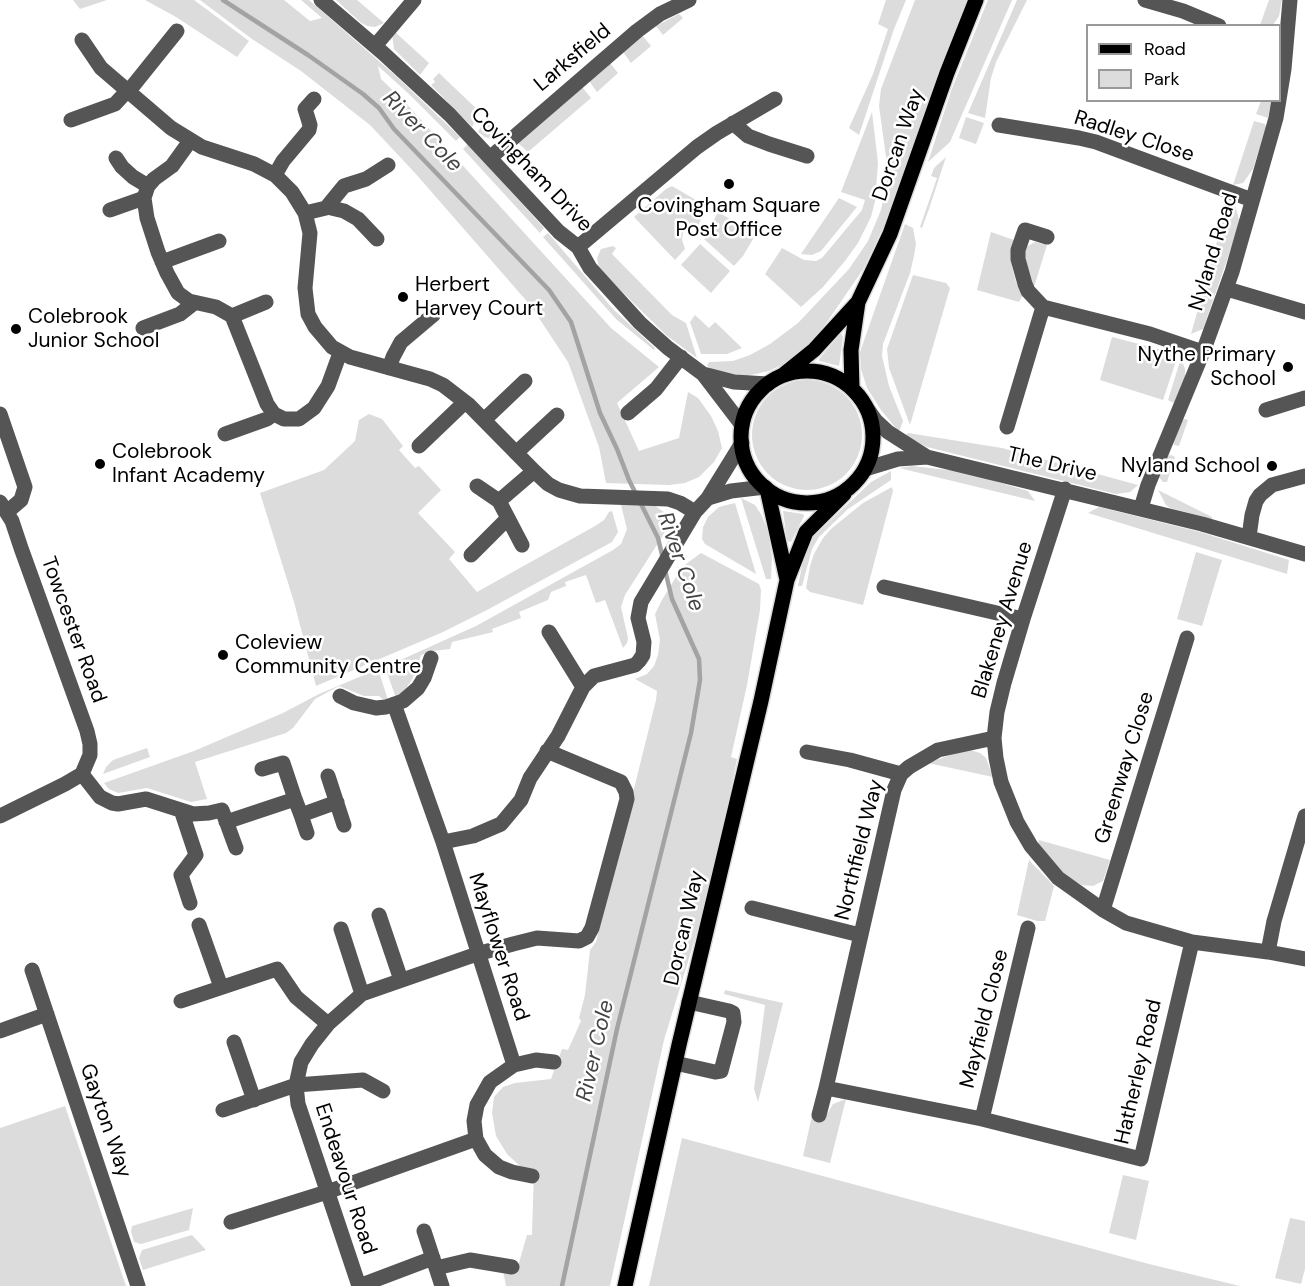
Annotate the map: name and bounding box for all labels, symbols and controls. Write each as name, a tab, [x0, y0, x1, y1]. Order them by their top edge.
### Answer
street label: Larksfield	[530, 19, 616, 97]
legend	[1086, 24, 1281, 102]
text: Road	[1144, 37, 1186, 61]
text: Park	[1144, 67, 1180, 91]
street label: Dorcan Way	[868, 85, 930, 205]
water label: River Cole	[377, 86, 467, 178]
street label: Covingham Drive	[465, 102, 597, 238]
street label: Radley Close	[1071, 106, 1197, 168]
marker: Covingham Square Post Office	[722, 177, 736, 191]
street label: Nyland Road	[1184, 190, 1244, 314]
place label: Covingham Square Post Office	[638, 193, 820, 243]
place label: Herbert Harvey Court	[415, 272, 543, 322]
marker: Herbert Harvey Court	[396, 290, 410, 304]
place label: Colebrook Junior School	[28, 304, 159, 354]
marker: Colebrook Junior School	[9, 322, 23, 336]
place label: Nythe Primary School	[1137, 342, 1276, 392]
marker: Nythe Primary School	[1281, 360, 1295, 374]
place label: Colebrook Infant Academy	[112, 439, 265, 489]
street label: The Drive	[1005, 442, 1099, 488]
place label: Nyland School	[1121, 453, 1260, 479]
marker: Colebrook Infant Academy	[93, 457, 107, 471]
marker: Nyland School	[1265, 459, 1279, 473]
water label: River Cole	[651, 509, 709, 615]
street label: Blakeney Avenue	[967, 539, 1039, 701]
street label: Towcester Road	[35, 553, 111, 707]
place label: Coleview Community Centre	[235, 630, 421, 680]
marker: Coleview Community Centre	[216, 648, 230, 662]
street label: Greenway Close	[1090, 689, 1160, 847]
street label: Northfield Way	[830, 777, 890, 923]
street label: Dorcan Way	[660, 868, 710, 988]
street label: Mayflower Road	[462, 870, 534, 1024]
street label: Mayfield Close	[956, 947, 1014, 1091]
street label: Hatherley Road	[1110, 997, 1168, 1147]
water label: River Cole	[572, 998, 620, 1104]
street label: Gayton Way	[74, 1061, 136, 1181]
street label: Endeavour Road	[309, 1100, 381, 1258]

